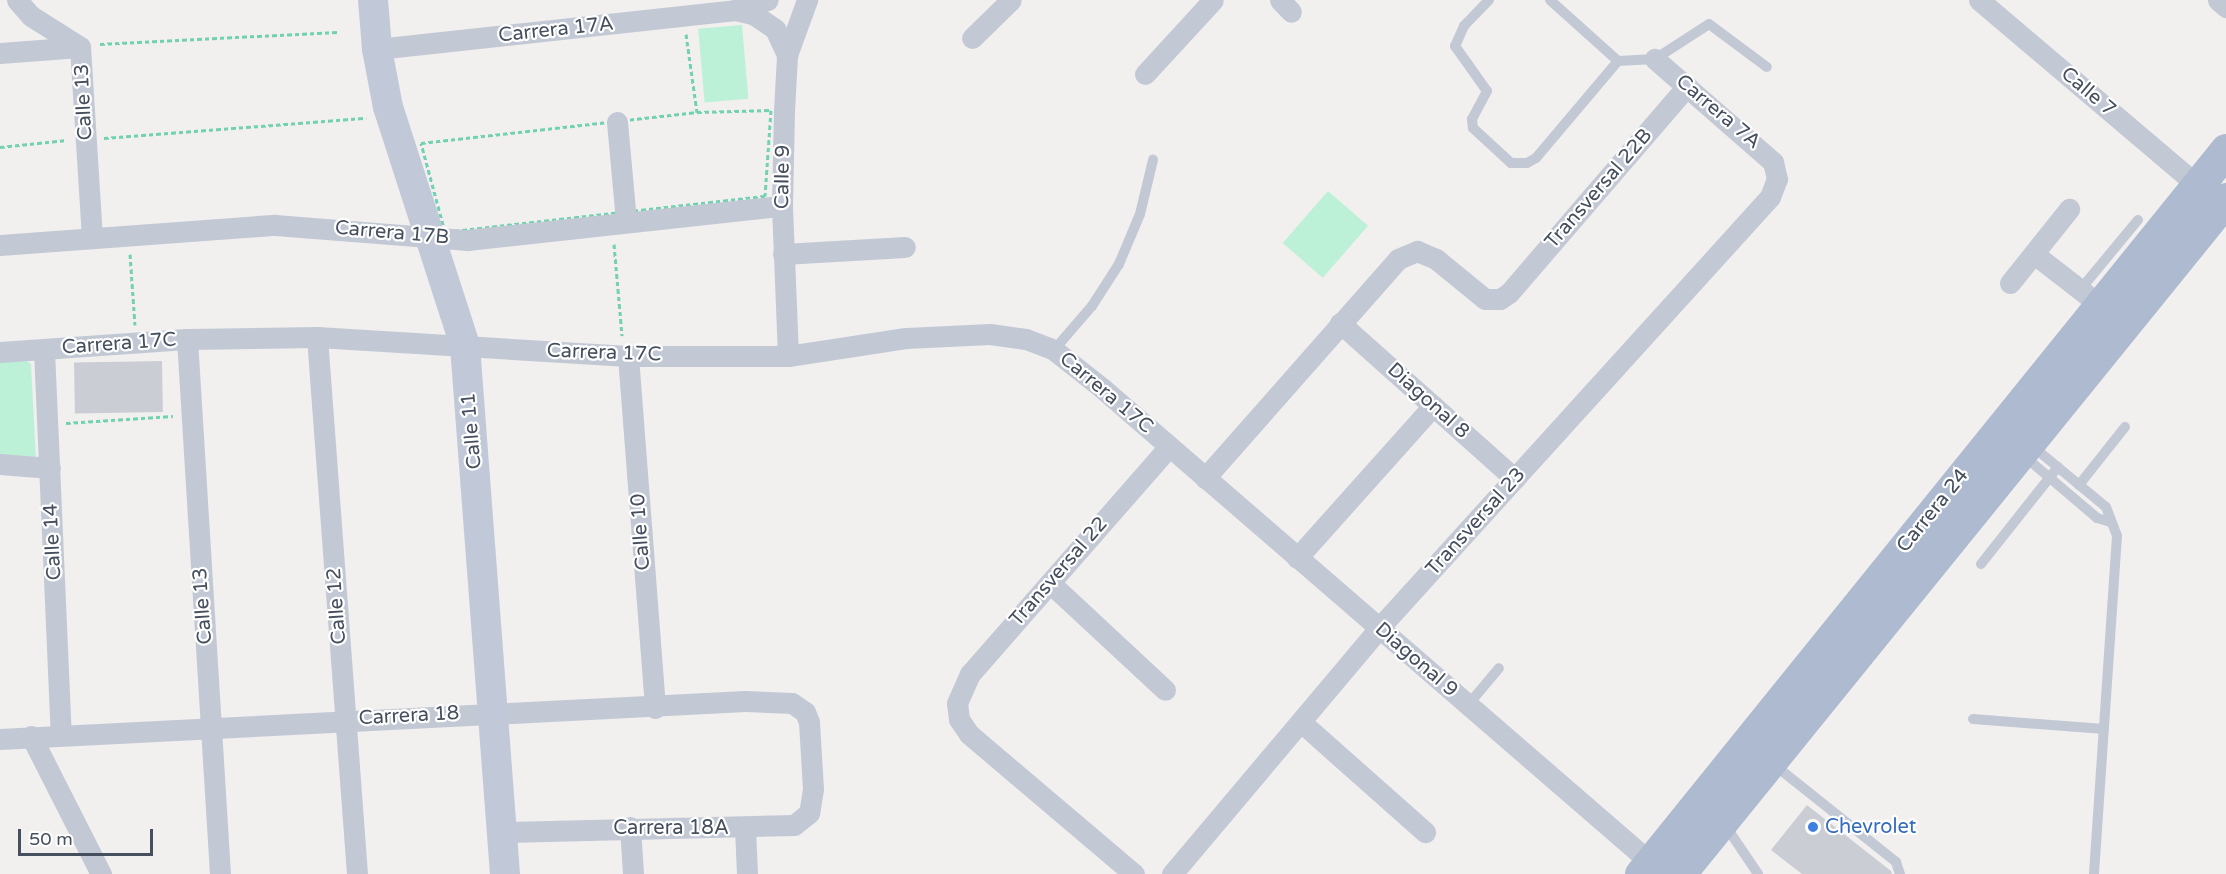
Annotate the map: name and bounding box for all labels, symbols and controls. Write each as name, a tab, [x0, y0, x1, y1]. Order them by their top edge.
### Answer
street label: Carrera 17A	[497, 12, 615, 48]
street label: Calle 7	[2056, 62, 2120, 122]
street label: Calle 13	[70, 63, 98, 141]
street label: Carrera 7A	[1671, 70, 1765, 154]
street label: Transversal 22B	[1540, 124, 1658, 254]
street label: Calle 9	[770, 145, 796, 209]
street label: Carrera 17B	[334, 216, 450, 250]
street label: Carrera 17C	[61, 328, 177, 360]
street label: Carrera 17C	[546, 339, 662, 367]
street label: Carrera 17C	[1054, 347, 1158, 439]
street label: Diagonal 8	[1382, 358, 1474, 444]
street label: Calle 11	[457, 392, 487, 470]
street label: Transversal 23	[1421, 463, 1531, 581]
street label: Carrera 24	[1892, 464, 1974, 558]
street label: Calle 10	[626, 493, 656, 571]
street label: Calle 14	[39, 503, 67, 581]
street label: Transversal 22	[1005, 512, 1113, 632]
street label: Calle 13	[188, 567, 218, 645]
street label: Calle 12	[322, 567, 352, 645]
street label: Diagonal 9	[1370, 617, 1462, 703]
street label: Carrera 18	[358, 701, 460, 731]
place label: Chevrolet	[1825, 815, 1916, 839]
street label: Carrera 18A	[613, 816, 729, 840]
scale bar	[21, 817, 156, 855]
marker: Chevrolet	[1806, 820, 1820, 834]
text: 50 m	[29, 828, 73, 850]

